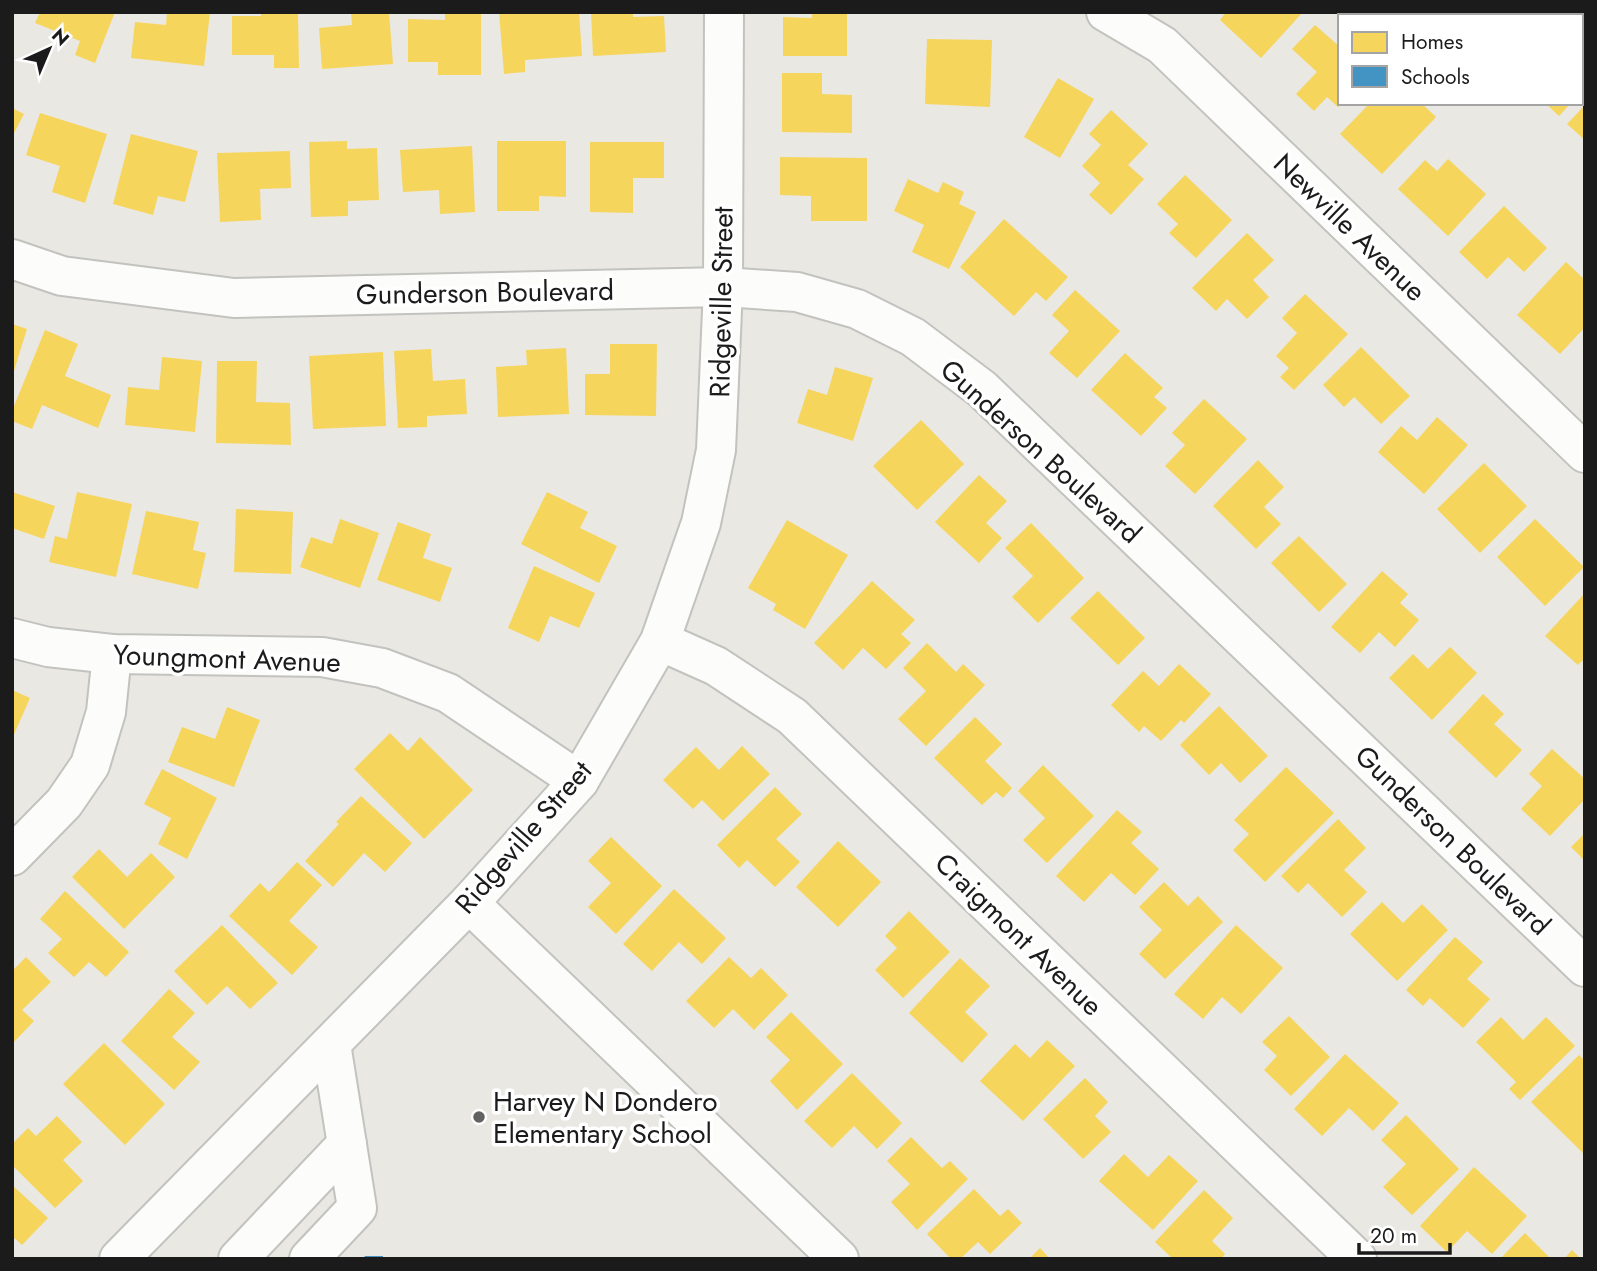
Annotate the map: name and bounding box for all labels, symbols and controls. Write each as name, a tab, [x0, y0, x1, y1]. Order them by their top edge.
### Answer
north arrow	[14, 14, 84, 84]
legend	[1338, 14, 1583, 105]
text: N	[46, 22, 75, 52]
text: Homes	[1401, 27, 1463, 57]
text: Schools	[1401, 62, 1470, 92]
street label: Newville Avenue	[1264, 144, 1435, 311]
street label: Ridgeville Street	[699, 206, 744, 398]
street label: Gunderson Boulevard	[356, 270, 614, 315]
street label: Gunderson Boulevard	[931, 350, 1150, 553]
street label: Youngmont Avenue	[112, 634, 341, 683]
street label: Gunderson Boulevard	[1346, 736, 1560, 945]
street label: Ridgeville Street	[445, 752, 602, 923]
street label: Craigmont Avenue	[925, 843, 1112, 1025]
place label: Harvey N Dondero Elementary School	[493, 1081, 718, 1154]
marker: Harvey N Dondero Elementary School	[471, 1109, 487, 1125]
scale bar	[1359, 1212, 1450, 1256]
text: 20 m	[1370, 1221, 1417, 1251]

